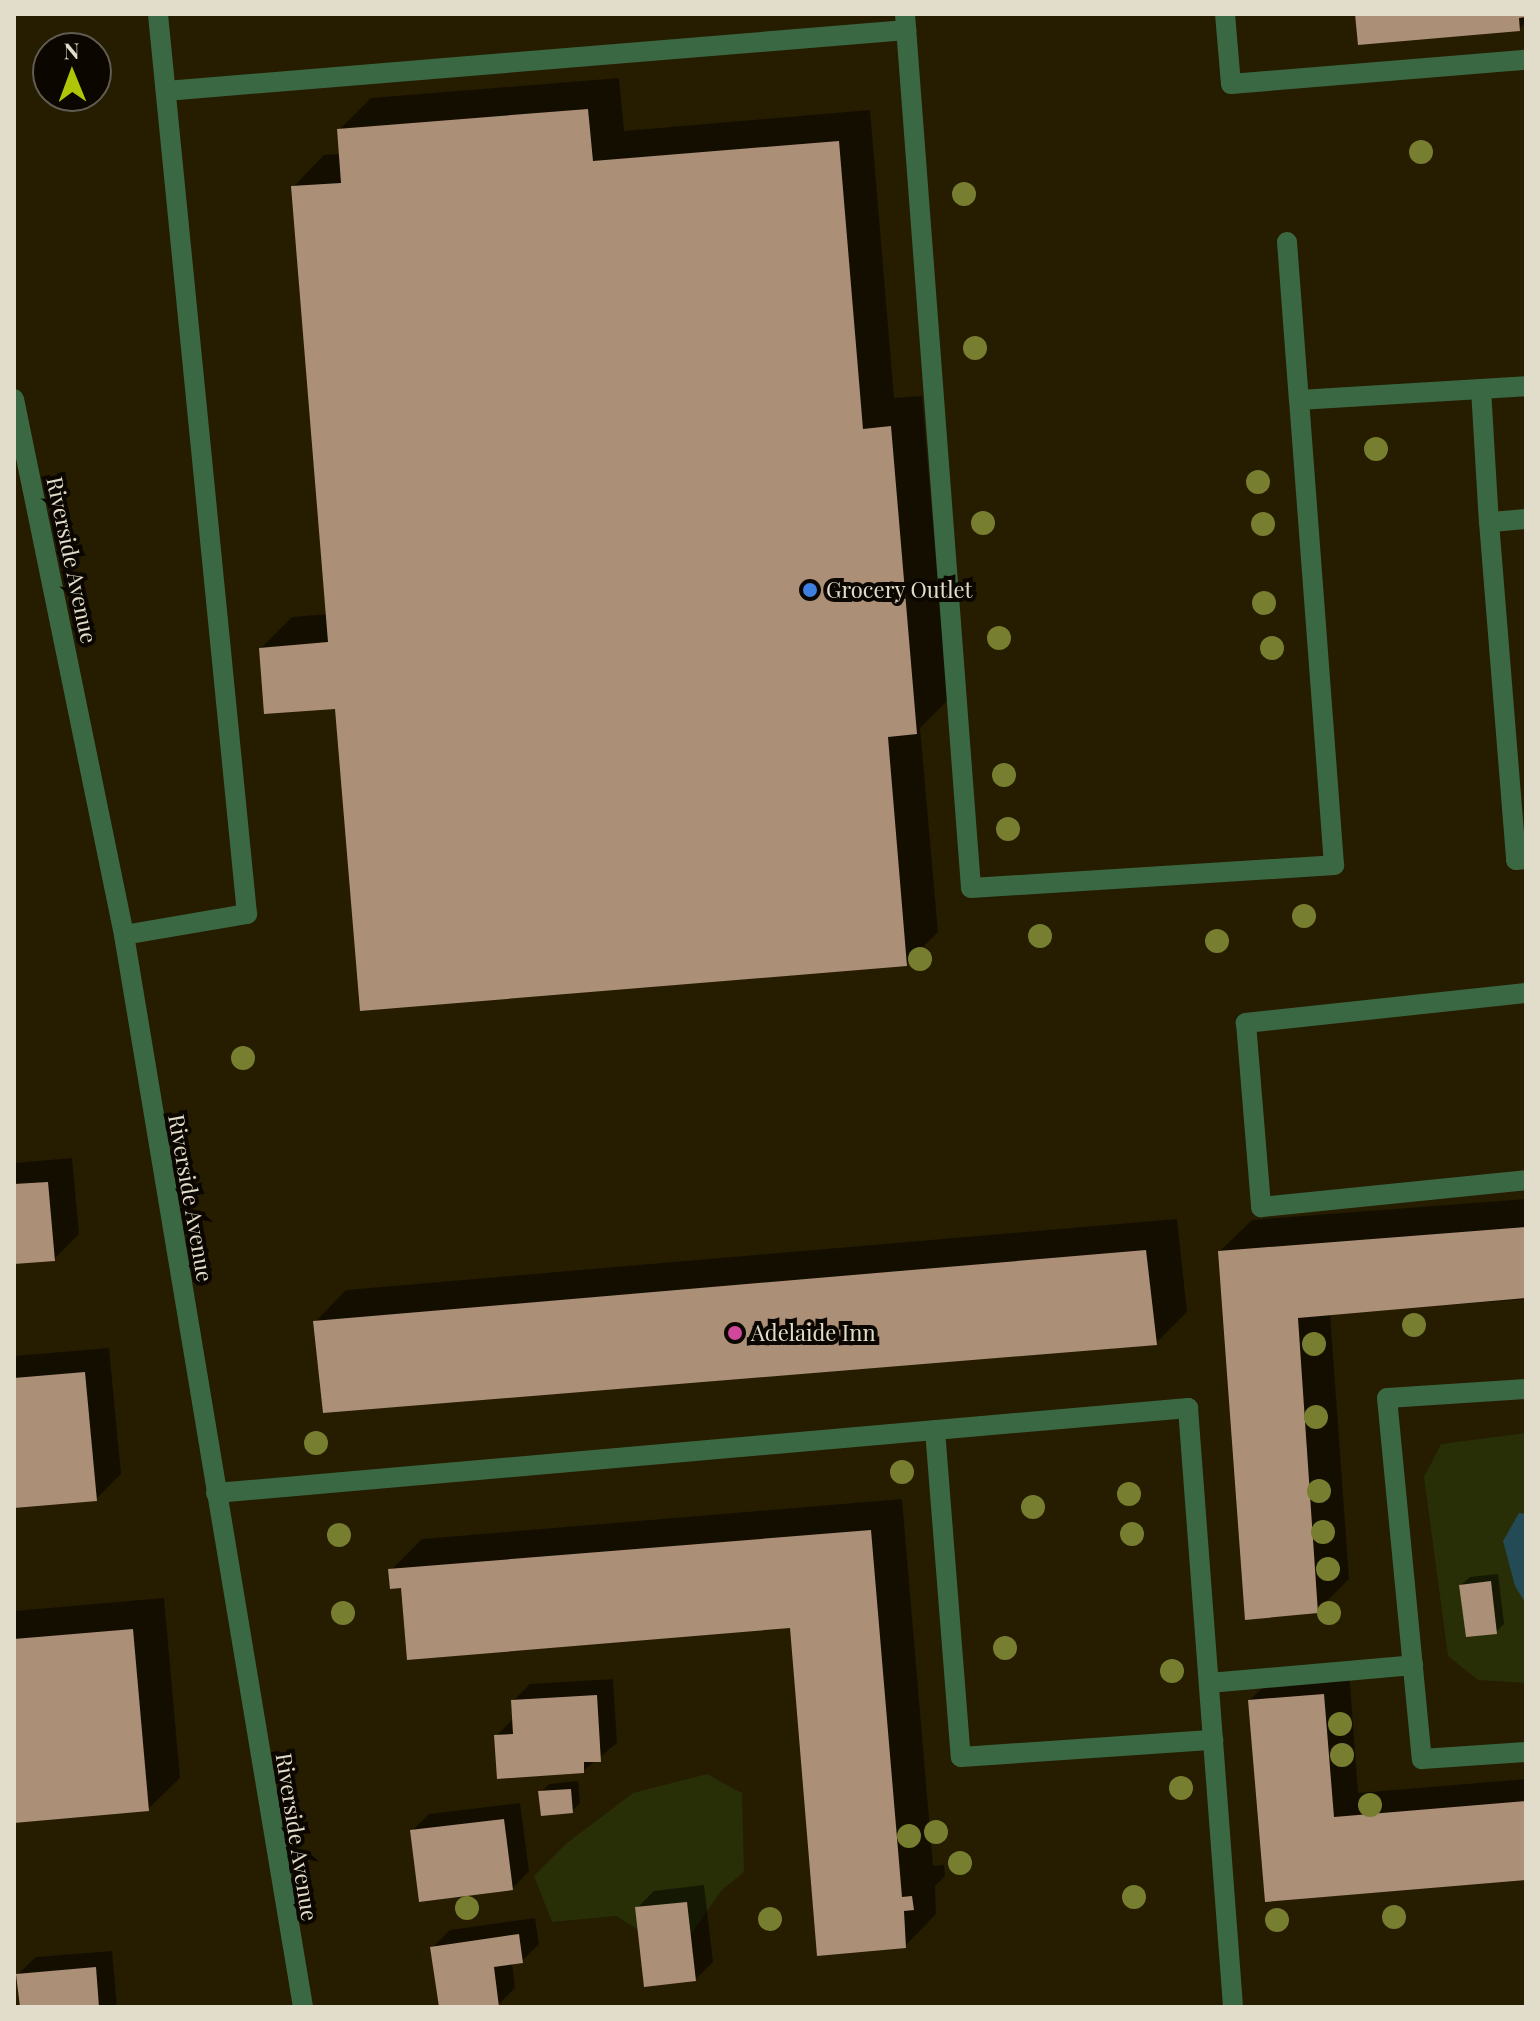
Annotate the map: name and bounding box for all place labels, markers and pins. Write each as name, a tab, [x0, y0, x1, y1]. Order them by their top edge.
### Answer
place label: Grocery Outlet	[826, 577, 973, 603]
marker: Grocery Outlet	[801, 581, 819, 599]
place label: Adelaide Inn	[751, 1320, 876, 1346]
marker: Adelaide Inn	[726, 1324, 744, 1342]

